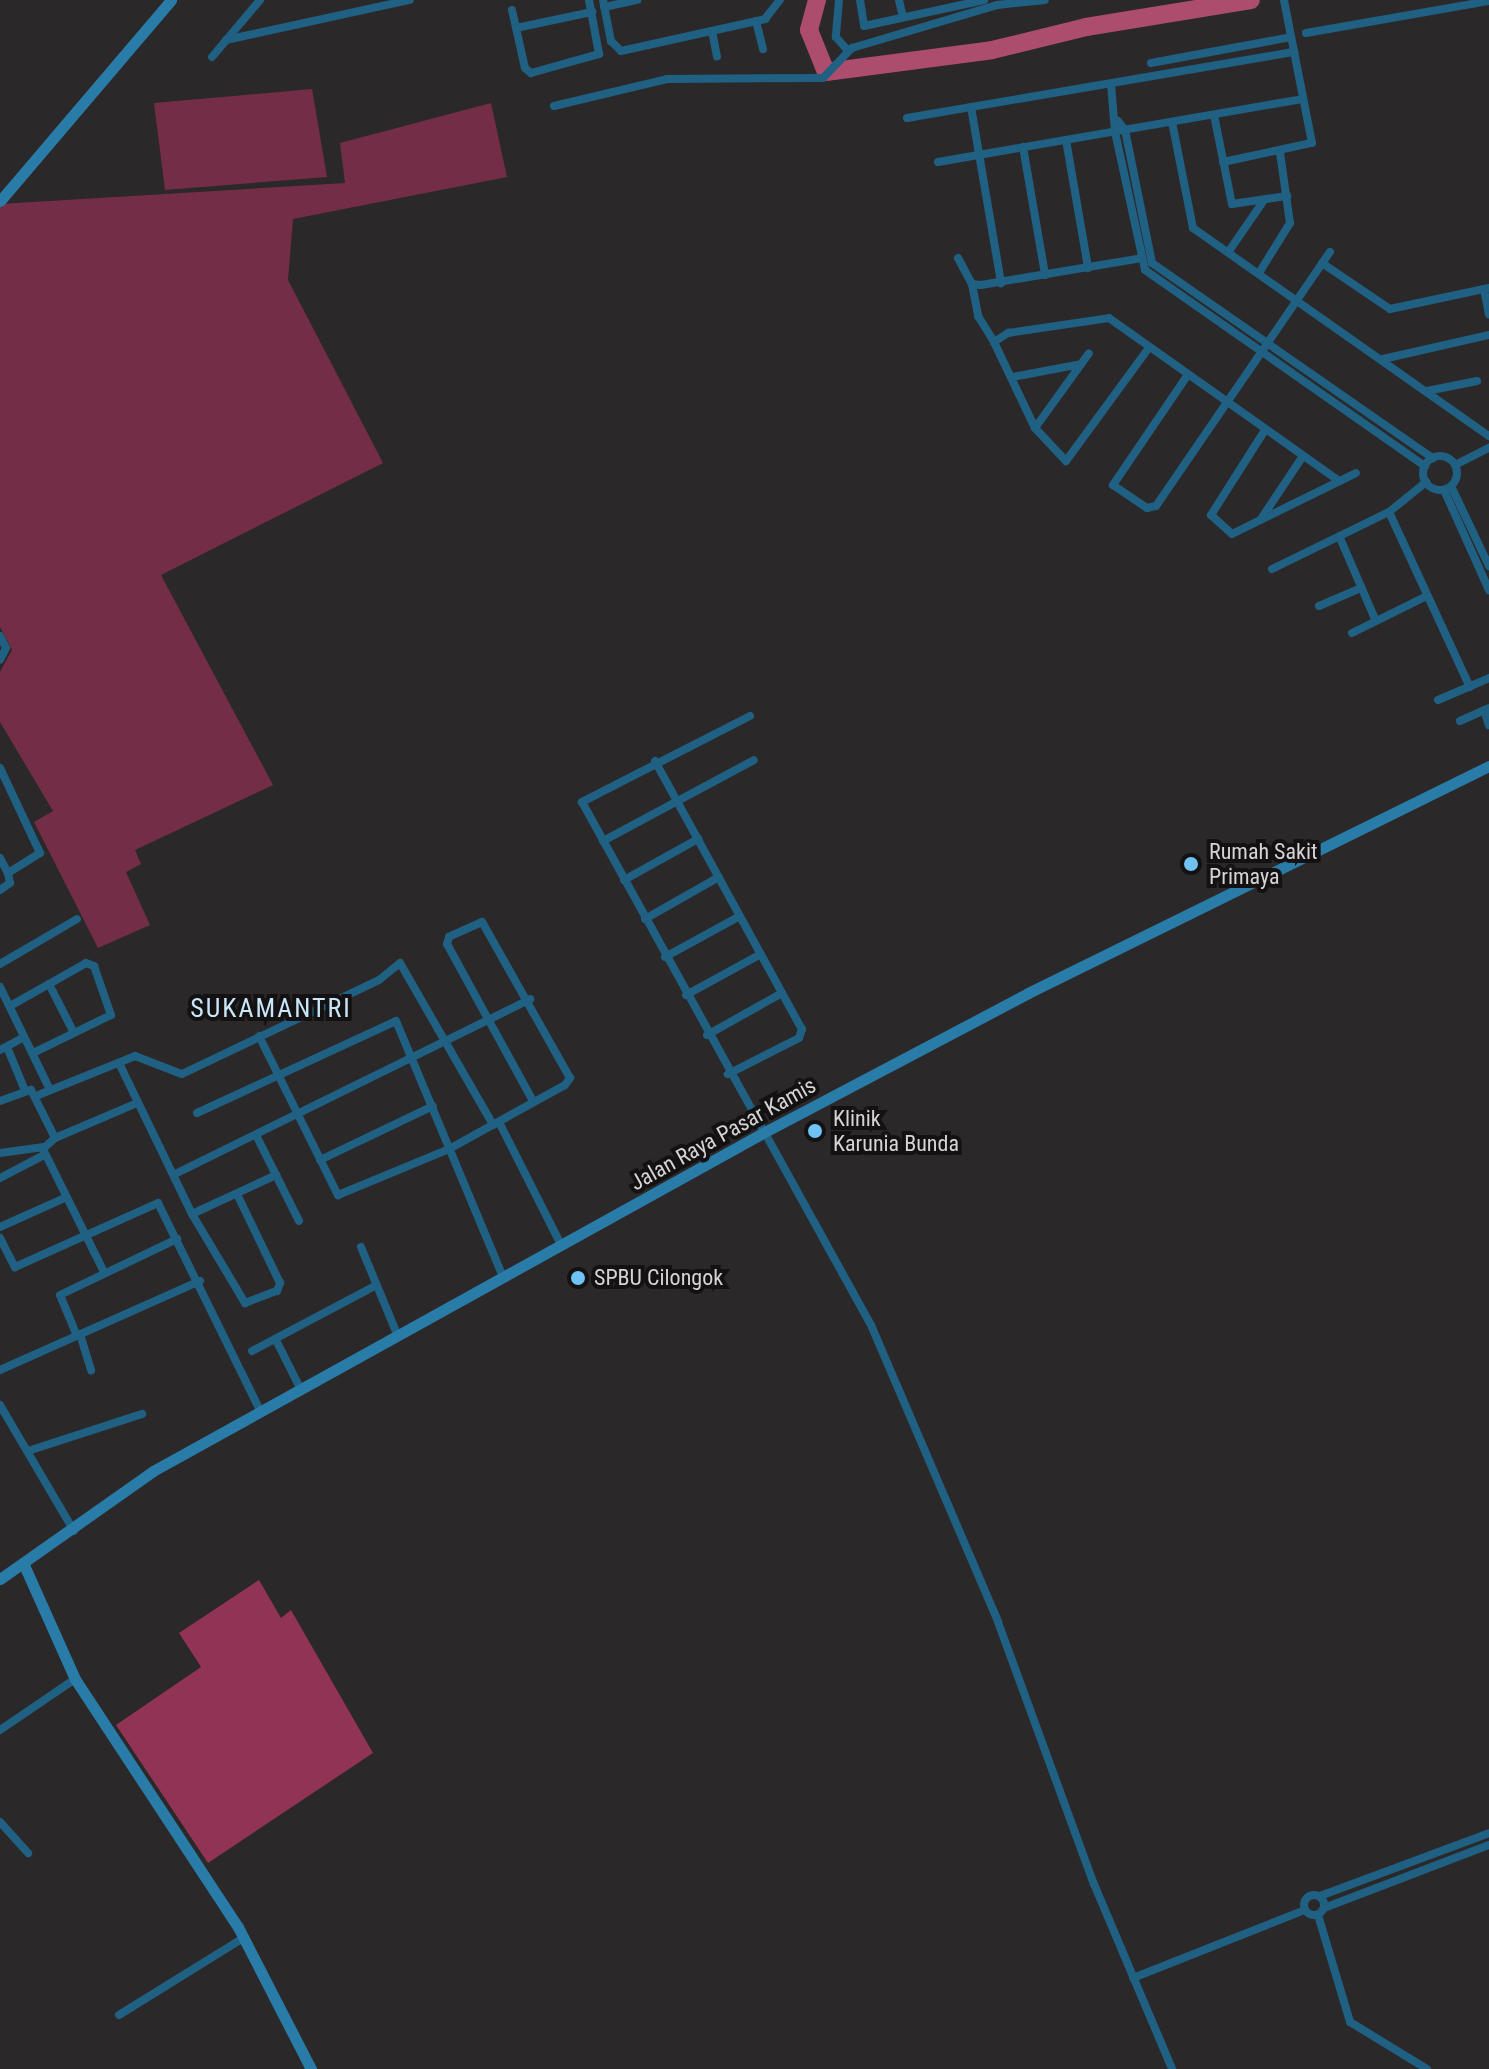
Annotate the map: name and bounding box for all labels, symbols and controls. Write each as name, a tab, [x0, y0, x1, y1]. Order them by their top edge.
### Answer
place label: Rumah Sakit Primaya	[1209, 838, 1318, 890]
marker: Rumah Sakit Primaya	[1180, 853, 1202, 875]
district label: SUKAMANTRI	[190, 993, 352, 1025]
street label: Jalan Raya Pasar Kamis	[626, 1072, 820, 1196]
place label: Klinik Karunia Bunda	[833, 1105, 959, 1156]
marker: Klinik Karunia Bunda	[804, 1120, 826, 1142]
place label: SPBU Cilongok	[594, 1265, 723, 1291]
marker: SPBU Cilongok	[569, 1269, 587, 1287]

